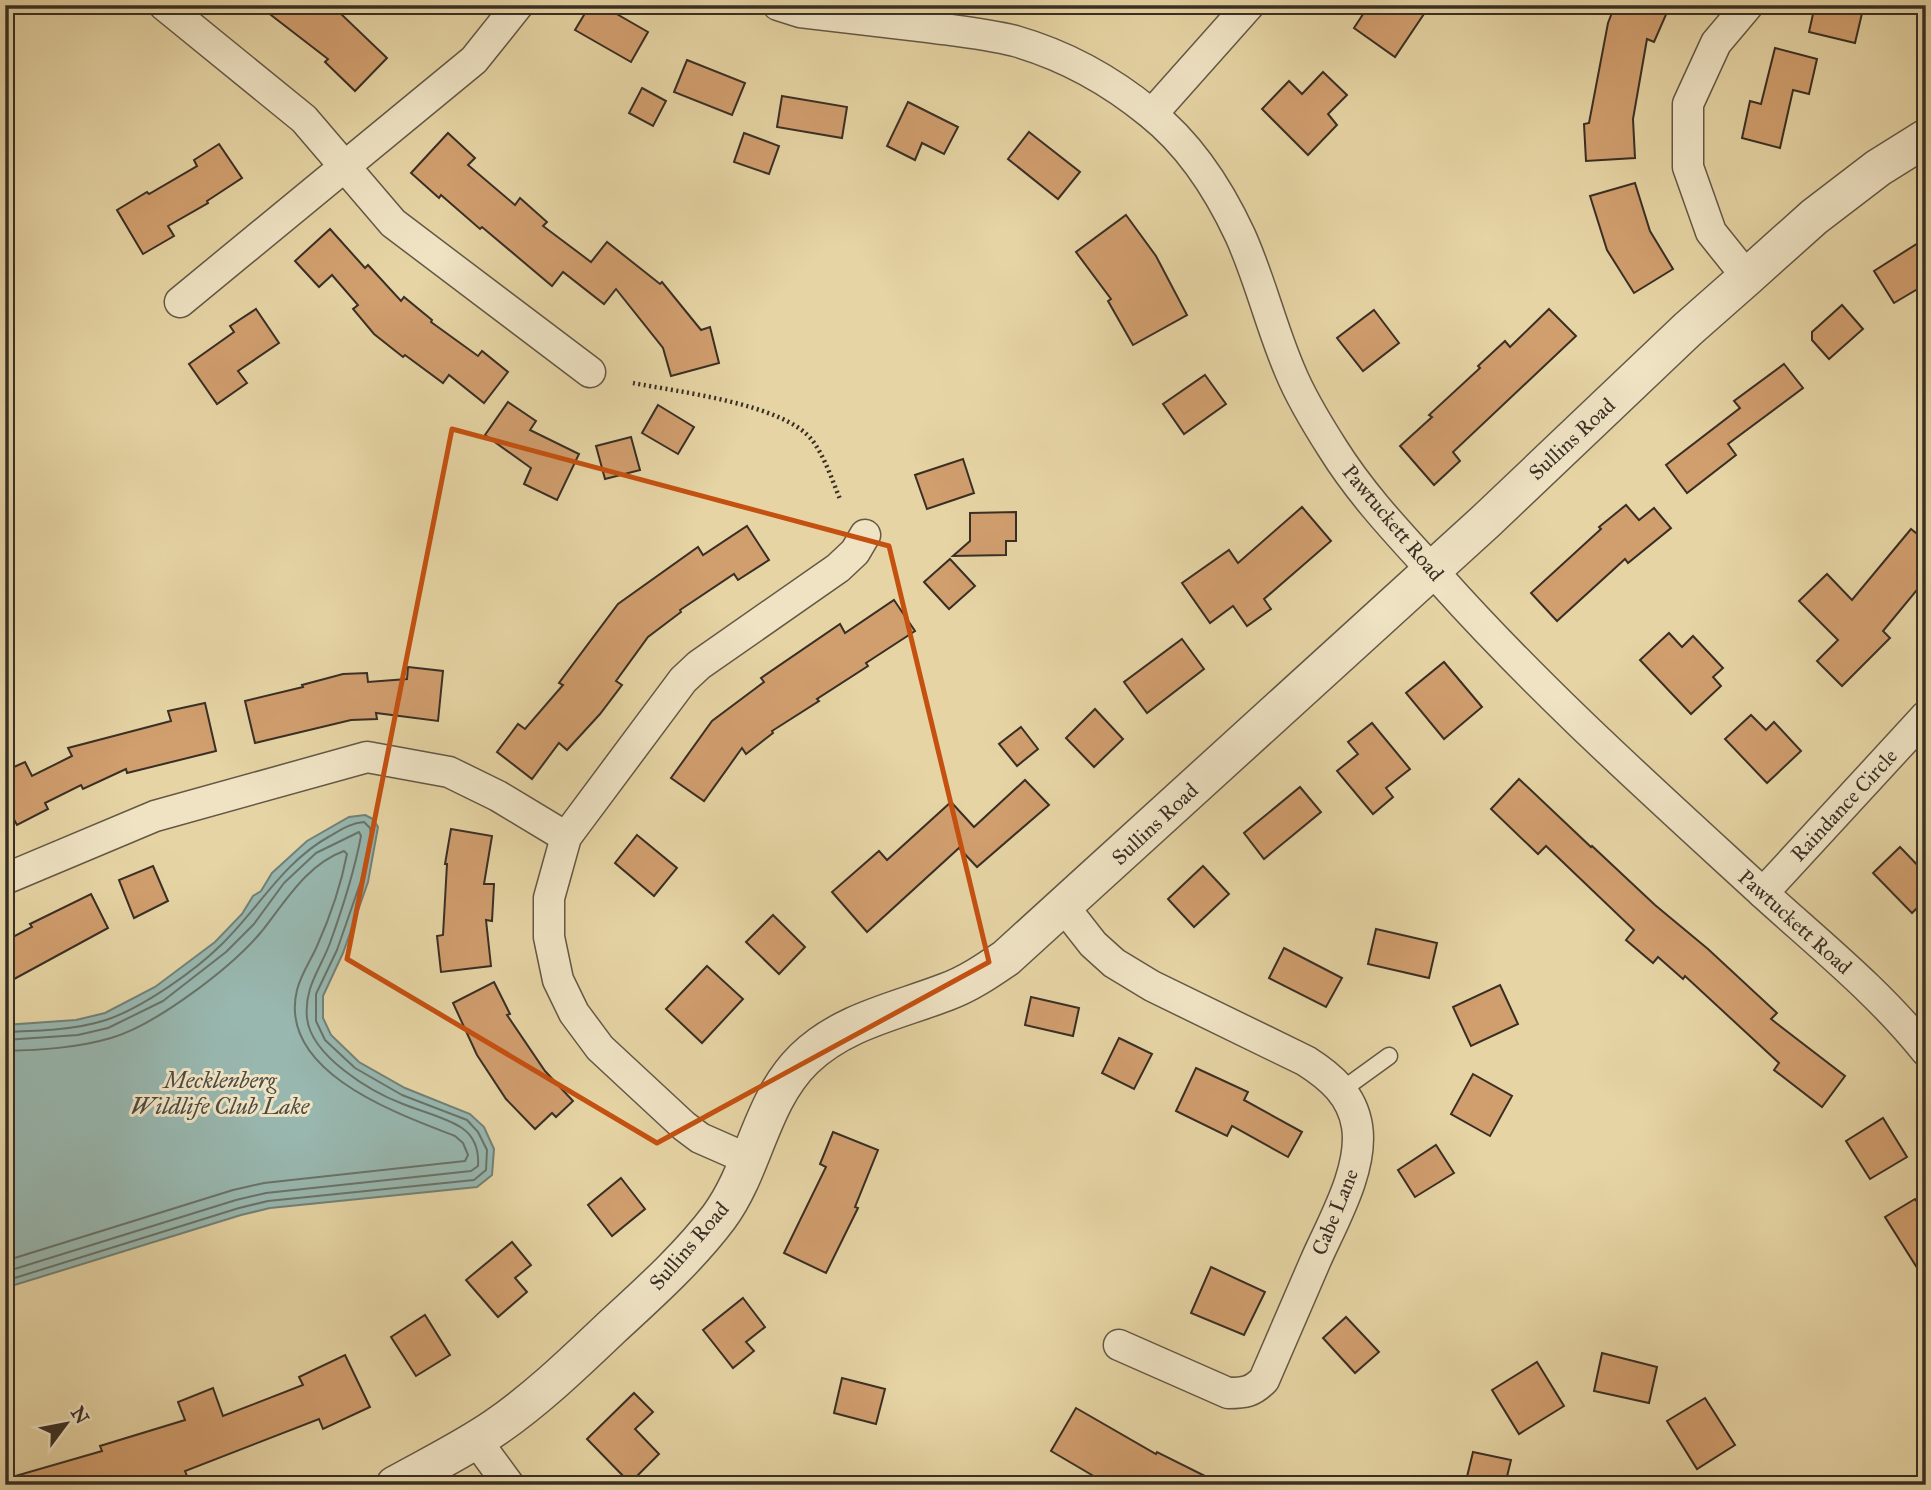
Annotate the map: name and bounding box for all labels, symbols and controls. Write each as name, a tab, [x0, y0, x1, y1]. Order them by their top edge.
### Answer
street label: Sullins Road	[1523, 392, 1621, 486]
street label: Pawtuckett Road	[1337, 459, 1450, 587]
street label: Raindance Circle	[1785, 743, 1903, 867]
street label: Sullins Road	[1106, 777, 1204, 871]
street label: Pawtuckett Road	[1733, 864, 1858, 980]
water label: Mecklenberg Wildlife Club Lake	[131, 1066, 310, 1120]
street label: Cabe Lane	[1306, 1165, 1364, 1259]
street label: Sullins Road	[644, 1196, 735, 1296]
north arrow	[32, 1388, 102, 1458]
text: N	[66, 1402, 94, 1428]

